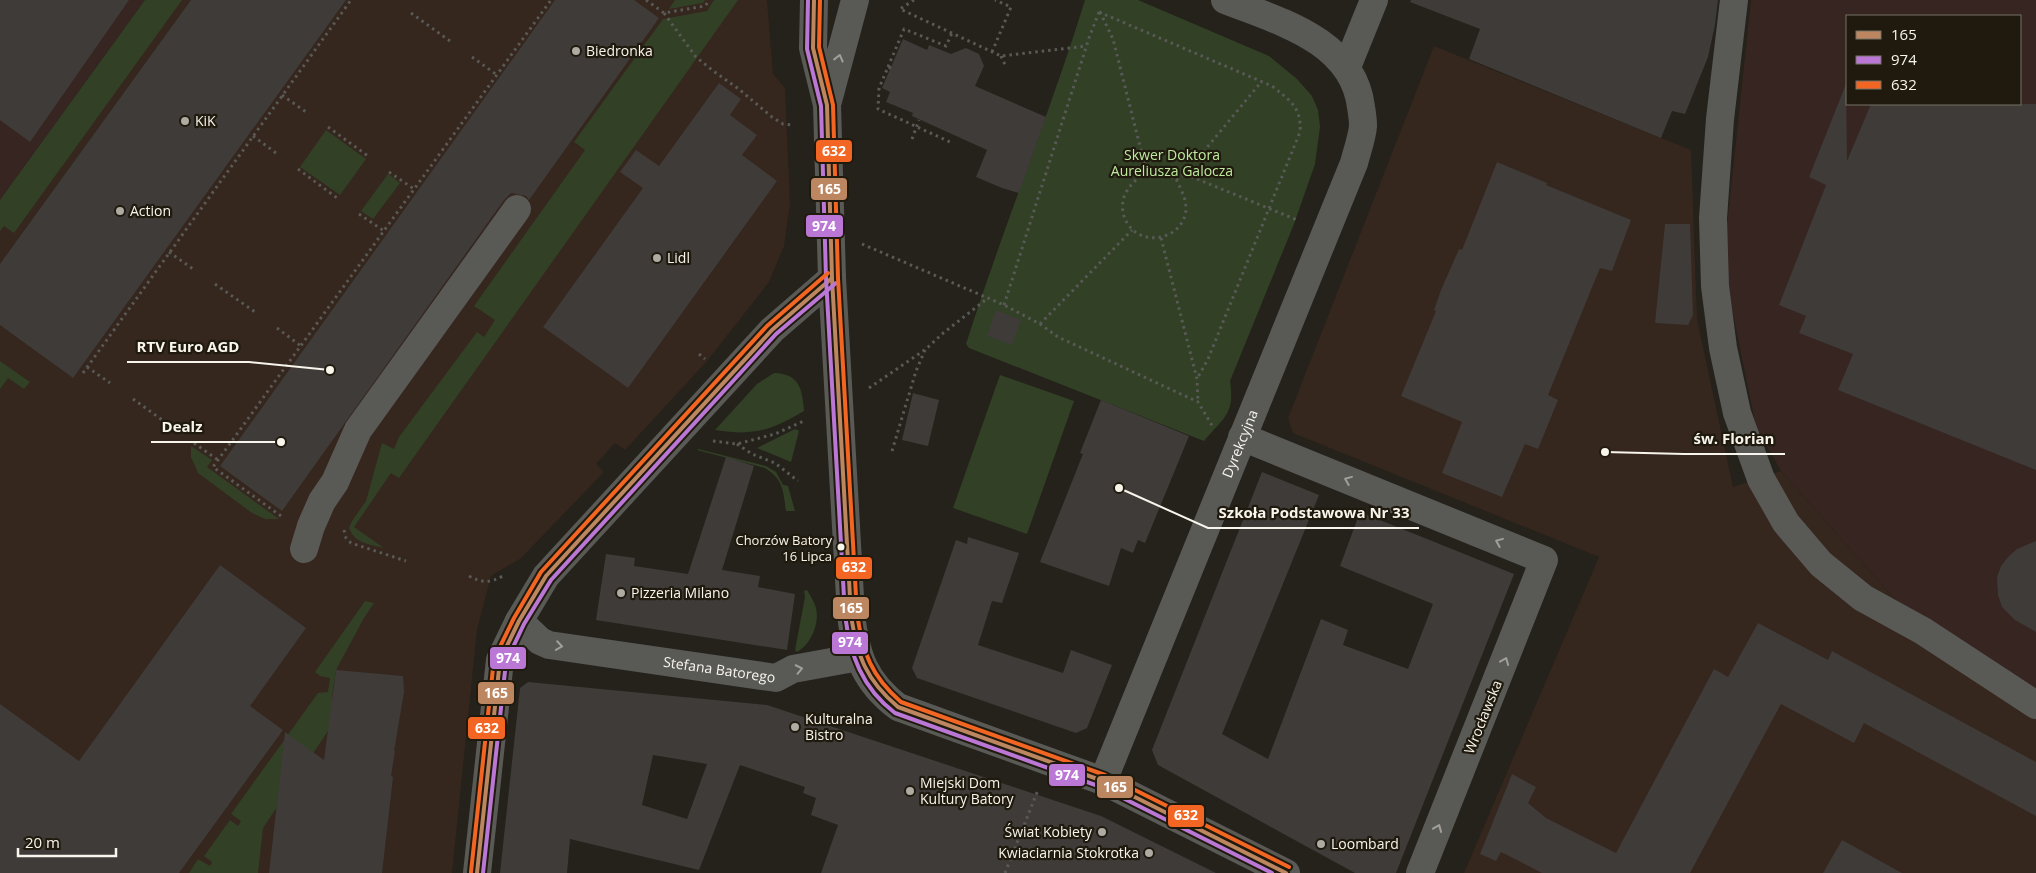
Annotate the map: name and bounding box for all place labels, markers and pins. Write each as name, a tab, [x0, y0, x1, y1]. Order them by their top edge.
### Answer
place label: Biedronka	[586, 41, 653, 60]
marker: Biedronka	[570, 45, 582, 57]
place label: KiK	[195, 111, 216, 130]
marker: KiK	[179, 115, 191, 127]
place label: Action	[130, 201, 171, 220]
marker: Action	[114, 205, 126, 217]
place label: Lidl	[667, 248, 690, 267]
marker: Lidl	[651, 252, 663, 264]
callout: RTV Euro AGD	[127, 332, 249, 362]
callout: Dealz	[151, 412, 212, 442]
callout: św. Florian	[1684, 424, 1785, 454]
callout: Szkoła Podstawowa Nr 33	[1208, 498, 1419, 528]
place label: Chorzów Batory 16 Lipca	[735, 531, 832, 565]
marker: Chorzów Batory 16 Lipca	[836, 542, 846, 552]
place label: Pizzeria Milano	[631, 583, 729, 602]
marker: Pizzeria Milano	[615, 587, 627, 599]
place label: Kulturalna Bistro	[805, 709, 873, 744]
marker: Kulturalna Bistro	[789, 721, 801, 733]
place label: Miejski Dom Kultury Batory	[920, 773, 1015, 808]
marker: Miejski Dom Kultury Batory	[904, 785, 916, 797]
place label: Świat Kobiety	[1005, 822, 1093, 841]
marker: Świat Kobiety	[1096, 826, 1108, 838]
place label: Loombard	[1331, 834, 1399, 853]
marker: Loombard	[1315, 838, 1327, 850]
place label: Kwiaciarnia Stokrotka	[998, 843, 1139, 862]
marker: Kwiaciarnia Stokrotka	[1143, 847, 1155, 859]

